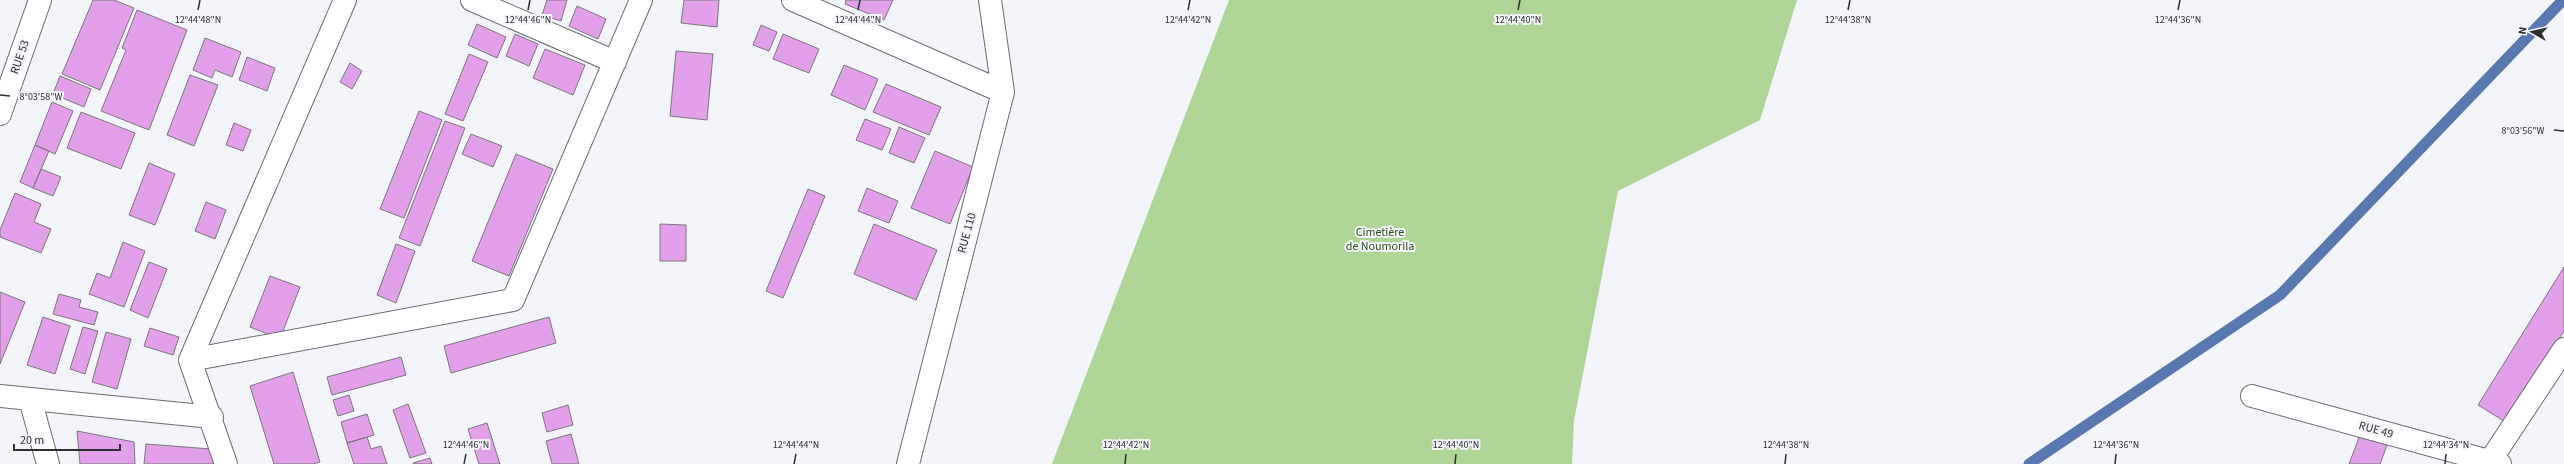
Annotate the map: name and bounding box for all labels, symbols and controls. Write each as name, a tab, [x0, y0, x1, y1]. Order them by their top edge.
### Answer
north arrow	[2512, 12, 2552, 52]
text: 12°44'48"N	[175, 13, 221, 27]
text: 12°44'46"N	[505, 13, 551, 27]
text: 12°44'44"N	[835, 13, 881, 27]
text: 12°44'42"N	[1165, 13, 1211, 27]
text: 12°44'40"N	[1495, 13, 1541, 27]
text: 12°44'38"N	[1825, 13, 1871, 27]
text: 12°44'36"N	[2155, 13, 2201, 27]
text: N	[2515, 26, 2531, 35]
street label: RUE 53	[6, 38, 34, 76]
text: 8°03'58"W	[20, 90, 63, 104]
text: 8°03'56"W	[2502, 124, 2545, 138]
street label: RUE 110	[953, 211, 981, 255]
park label: Cimetière de Noumorila	[1346, 224, 1414, 255]
street label: RUE 49	[2357, 417, 2395, 443]
scale bar	[14, 426, 120, 452]
text: 20 m	[20, 432, 44, 449]
text: 12°44'46"N	[443, 438, 489, 452]
text: 12°44'44"N	[773, 438, 819, 452]
text: 12°44'42"N	[1103, 438, 1149, 452]
text: 12°44'40"N	[1433, 438, 1479, 452]
text: 12°44'38"N	[1763, 438, 1809, 452]
text: 12°44'36"N	[2093, 438, 2139, 452]
text: 12°44'34"N	[2423, 438, 2469, 452]

